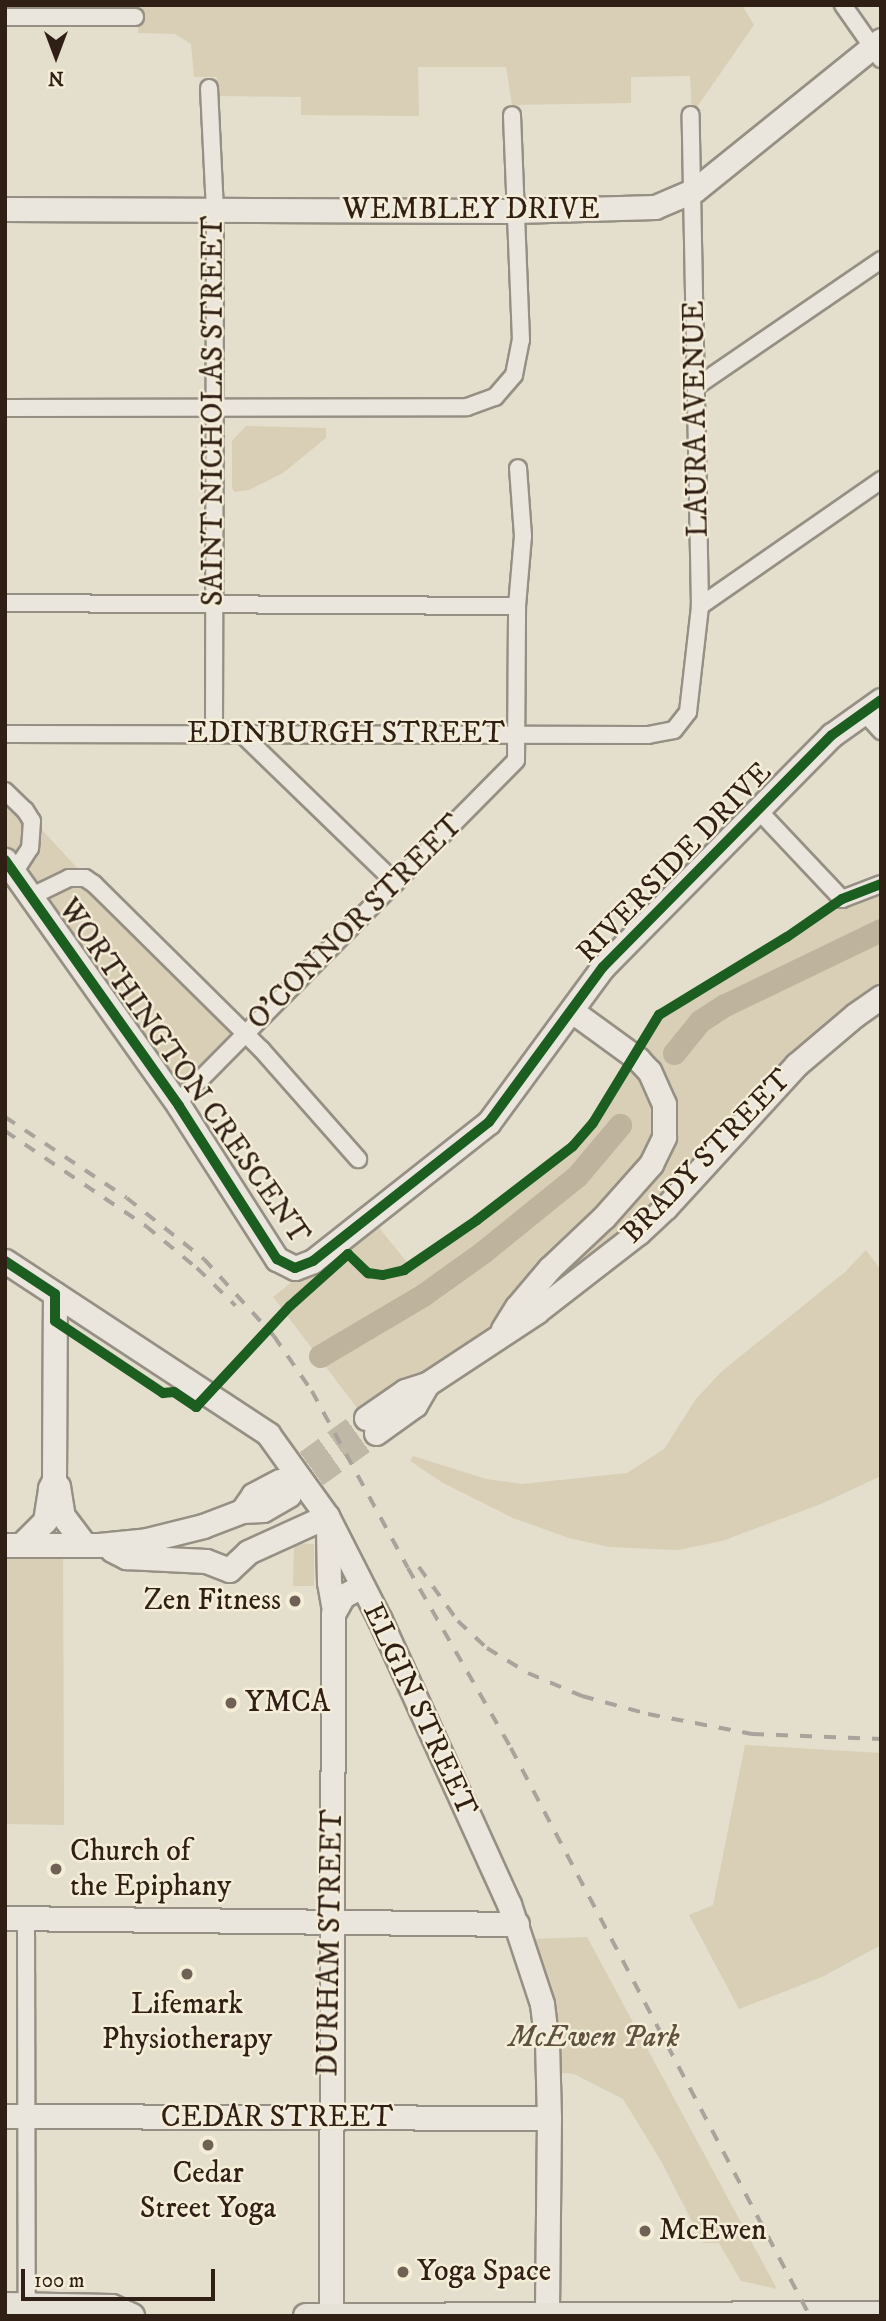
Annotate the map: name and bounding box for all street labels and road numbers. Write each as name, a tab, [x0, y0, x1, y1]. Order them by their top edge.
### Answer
street label: WEMBLEY DRIVE	[342, 192, 600, 228]
street label: SAINT NICHOLAS STREET	[196, 216, 232, 606]
street label: LAURA AVENUE	[677, 300, 717, 538]
street label: EDINBURGH STREET	[187, 716, 505, 752]
street label: RIVERSIDE DRIVE	[570, 755, 780, 971]
street label: O'CONNOR STREET	[241, 808, 471, 1038]
street label: WORTHINGTON CRESCENT	[50, 892, 316, 1252]
street label: BRADY STREET	[615, 1062, 799, 1252]
street label: ELGIN STREET	[354, 1598, 484, 1822]
street label: DURHAM STREET	[311, 1809, 351, 2077]
street label: CEDAR STREET	[161, 2100, 393, 2136]

